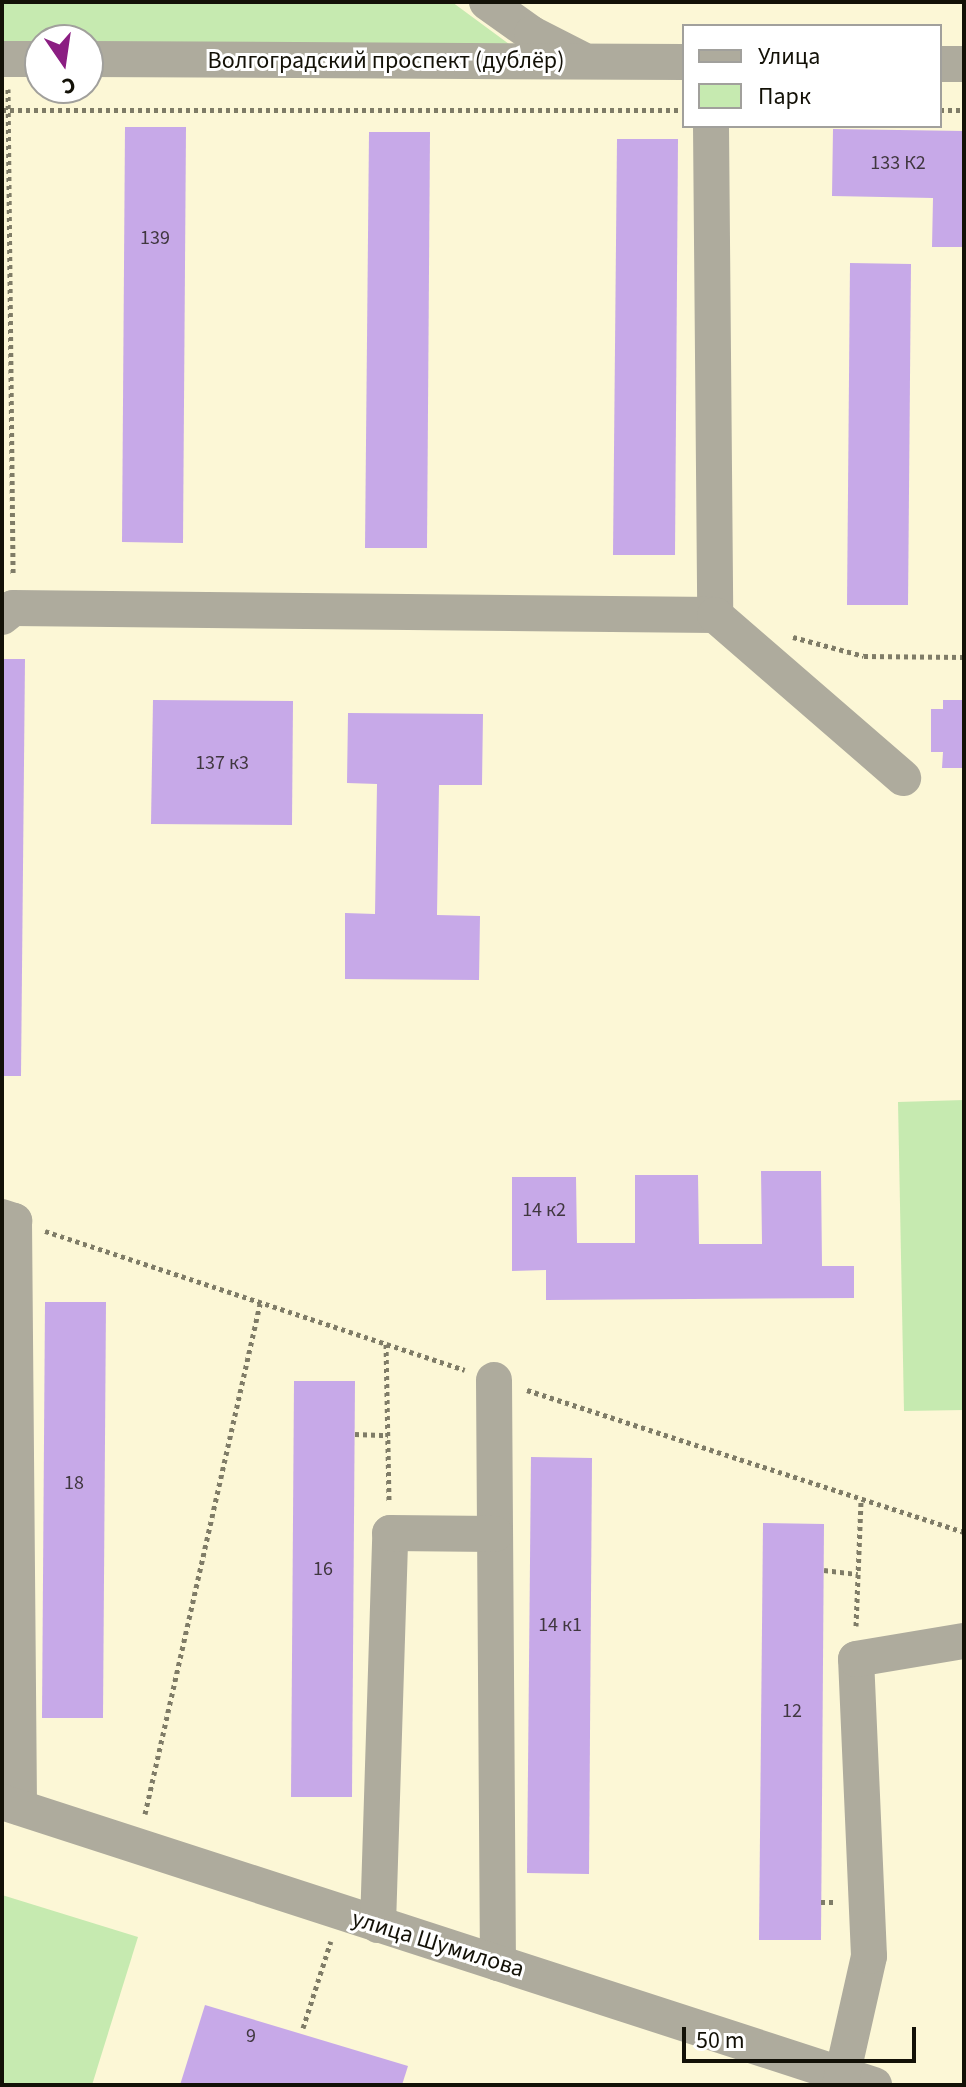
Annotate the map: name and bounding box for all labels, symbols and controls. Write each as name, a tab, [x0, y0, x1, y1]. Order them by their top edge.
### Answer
north arrow	[24, 24, 104, 104]
legend	[682, 24, 942, 128]
text: Улица	[758, 39, 820, 74]
street label: Волгоградский проспект (дублёр)	[208, 47, 564, 75]
text: С	[59, 68, 79, 102]
text: Парк	[758, 79, 811, 114]
house number: 133 К2	[870, 151, 926, 175]
house number: 139	[140, 226, 170, 250]
house number: 137 к3	[195, 751, 249, 775]
house number: 14 к2	[522, 1198, 566, 1222]
house number: 18	[64, 1471, 84, 1495]
house number: 16	[313, 1557, 333, 1581]
house number: 14 к1	[538, 1613, 582, 1637]
house number: 12	[782, 1699, 802, 1723]
street label: улица Шумилова	[348, 1904, 528, 1984]
scale bar	[686, 2011, 920, 2061]
text: 50 m	[696, 2023, 745, 2058]
house number: 9	[246, 2024, 256, 2048]

